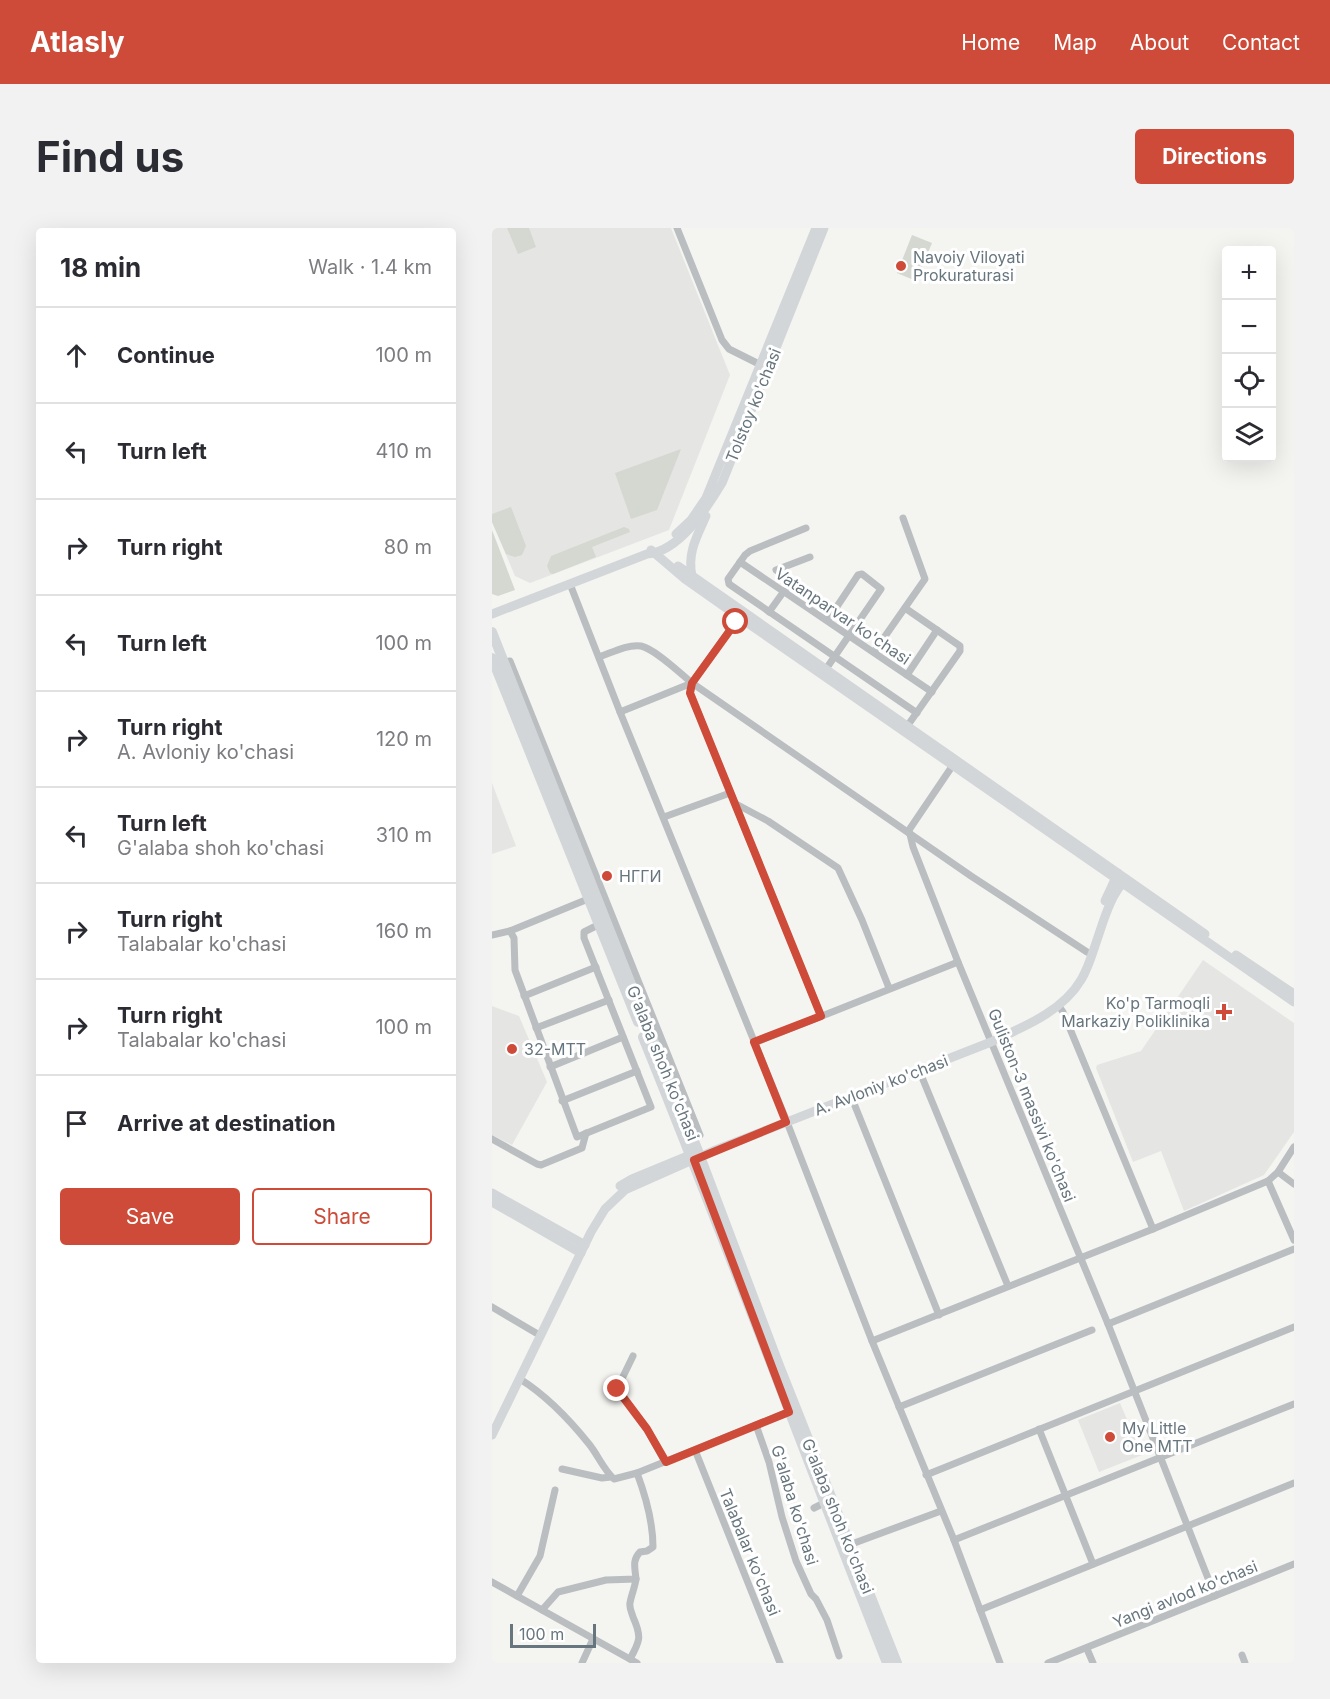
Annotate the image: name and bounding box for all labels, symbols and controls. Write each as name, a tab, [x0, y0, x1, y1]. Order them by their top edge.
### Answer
text: Atlasly	[30, 25, 125, 59]
text: Home	[961, 30, 1020, 55]
text: Map	[1053, 30, 1097, 55]
text: About	[1130, 30, 1189, 55]
text: Contact	[1222, 30, 1300, 55]
button: Directions	[1135, 129, 1294, 184]
text: Find us	[36, 131, 184, 182]
map controls	[1222, 246, 1276, 462]
button: +	[1222, 246, 1276, 300]
place label: Navoiy Viloyati Prokuraturasi	[913, 247, 1025, 285]
text: 18 min	[60, 252, 141, 283]
text: Walk · 1.4 km	[308, 255, 432, 279]
marker: Navoiy Viloyati Prokuraturasi	[894, 259, 908, 273]
button: −	[1222, 300, 1276, 354]
icon: ahead	[60, 339, 93, 372]
text: Continue	[117, 342, 215, 368]
text: 100 m	[375, 343, 432, 367]
street label: Tolstoy ko'chasi	[721, 345, 785, 465]
button: locate	[1222, 354, 1276, 408]
button: layers	[1222, 408, 1276, 462]
icon: left	[60, 435, 93, 468]
text: Turn left	[117, 438, 207, 464]
text: 410 m	[376, 439, 432, 463]
icon: right	[60, 531, 93, 564]
text: Turn right	[117, 534, 223, 560]
text: 80 m	[384, 535, 432, 559]
street label: Vatanparvar ko'chasi	[772, 563, 914, 669]
route start	[722, 608, 748, 634]
icon: left	[60, 627, 93, 660]
text: Turn left	[117, 630, 207, 656]
text: 100 m	[375, 631, 432, 655]
text: Turn right	[117, 714, 223, 740]
icon: right	[60, 723, 93, 756]
text: 120 m	[376, 727, 432, 751]
text: A. Avloniy ko'chasi	[117, 740, 294, 764]
text: Turn left	[117, 810, 207, 836]
icon: left	[60, 819, 93, 852]
text: 310 m	[376, 823, 432, 847]
text: G'alaba shoh ko'chasi	[117, 836, 324, 860]
place label: НГГИ	[619, 866, 661, 886]
marker: НГГИ	[600, 869, 614, 883]
text: Turn right	[117, 906, 223, 932]
icon: right	[60, 915, 93, 948]
text: 160 m	[376, 919, 432, 943]
text: Talabalar ko'chasi	[117, 932, 286, 956]
street label: G'alaba shoh ko'chasi	[623, 982, 703, 1144]
place label: Ko'p Tarmoqli Markaziy Poliklinika	[1061, 993, 1210, 1031]
text: Turn right	[117, 1002, 223, 1028]
marker: Ko'p Tarmoqli Markaziy Poliklinika	[1215, 1003, 1233, 1021]
street label: Guliston-3 massivi ko'chasi	[984, 1005, 1080, 1205]
icon: right	[60, 1011, 93, 1044]
text: 100 m	[375, 1015, 432, 1039]
text: Talabalar ko'chasi	[117, 1028, 286, 1052]
place label: 32-MTT	[524, 1039, 586, 1059]
marker: 32-MTT	[505, 1042, 519, 1056]
street label: A. Avloniy ko'chasi	[811, 1050, 951, 1120]
icon: arrive	[60, 1107, 93, 1140]
text: Arrive at destination	[117, 1110, 336, 1136]
button: Save	[60, 1188, 240, 1245]
button: Share	[252, 1188, 432, 1245]
route end	[603, 1375, 629, 1401]
place label: My Little One MTT	[1122, 1418, 1193, 1456]
marker: My Little One MTT	[1103, 1430, 1117, 1444]
street label: G'alaba shoh ko'chasi	[798, 1435, 878, 1597]
street label: G'alaba ko'chasi	[767, 1443, 823, 1567]
street label: Talabalar ko'chasi	[715, 1485, 785, 1619]
street label: Yangi avlod ko'chasi	[1110, 1556, 1260, 1632]
scale bar	[510, 1621, 596, 1648]
text: 100 m	[519, 1624, 564, 1644]

